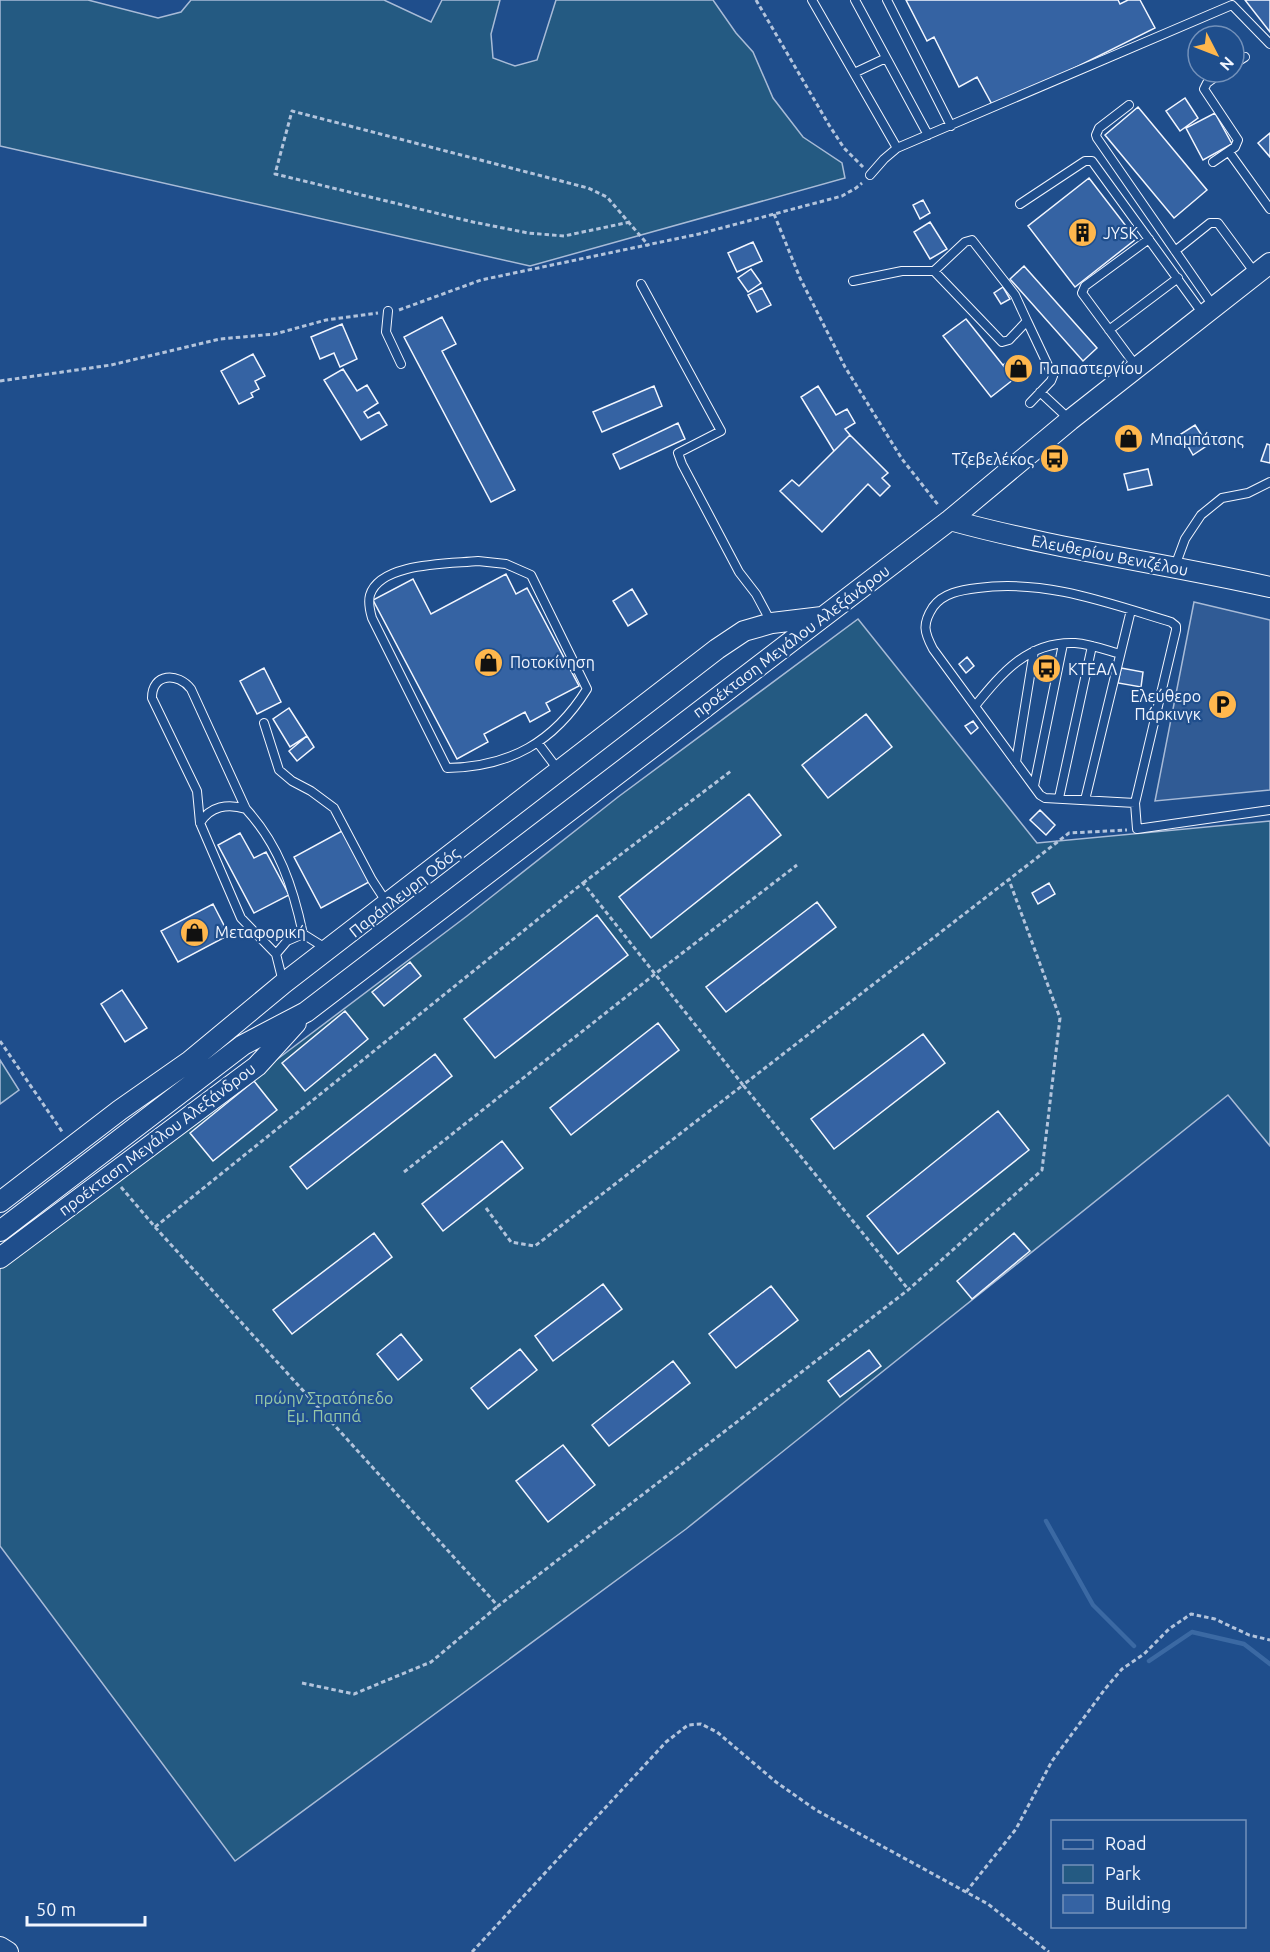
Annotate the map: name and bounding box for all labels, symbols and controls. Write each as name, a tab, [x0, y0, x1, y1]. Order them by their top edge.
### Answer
north arrow	[1186, 24, 1246, 84]
text: N	[1216, 54, 1238, 74]
building icon: JYSK	[1066, 217, 1098, 249]
place label: JYSK	[1103, 224, 1139, 242]
shop icon: Παπαστεργίου	[1002, 352, 1034, 384]
place label: Παπαστεργίου	[1039, 359, 1143, 377]
shop icon: Μπαμπάτσης	[1113, 423, 1145, 455]
place label: Μπαμπάτσης	[1150, 430, 1244, 449]
bus stop icon: Τζεβελέκος	[1039, 443, 1071, 475]
place label: Τζεβελέκος	[952, 450, 1034, 469]
street label: Ελευθερίου Βενιζέλου	[1030, 531, 1190, 580]
street label: προέκταση Μεγάλου Αλεξάνδρου	[689, 561, 894, 722]
shop icon: Ποτοκίνηση	[473, 646, 505, 678]
place label: Ποτοκίνηση	[510, 653, 595, 671]
bus stop icon: ΚΤΕΑΛ	[1031, 653, 1063, 685]
place label: ΚΤΕΑΛ	[1068, 660, 1117, 678]
place label: Ελεύθερο Πάρκινγκ	[1131, 687, 1201, 723]
parking icon: Ελεύθερο Πάρκινγκ	[1206, 689, 1238, 721]
street label: Παράπλευρη Οδός	[345, 843, 463, 941]
shop icon: Μεταφορική	[178, 916, 210, 948]
place label: Μεταφορική	[215, 923, 306, 941]
street label: προέκταση Μεγάλου Αλεξάνδρου	[55, 1059, 260, 1220]
park label: πρώην Στρατόπεδο Εμ. Παππά	[255, 1389, 393, 1425]
legend	[1051, 1820, 1246, 1928]
text: Road	[1105, 1833, 1147, 1853]
text: Park	[1105, 1863, 1141, 1883]
scale bar	[27, 1889, 146, 1927]
text: Building	[1105, 1893, 1171, 1913]
text: 50 m	[36, 1899, 76, 1919]

